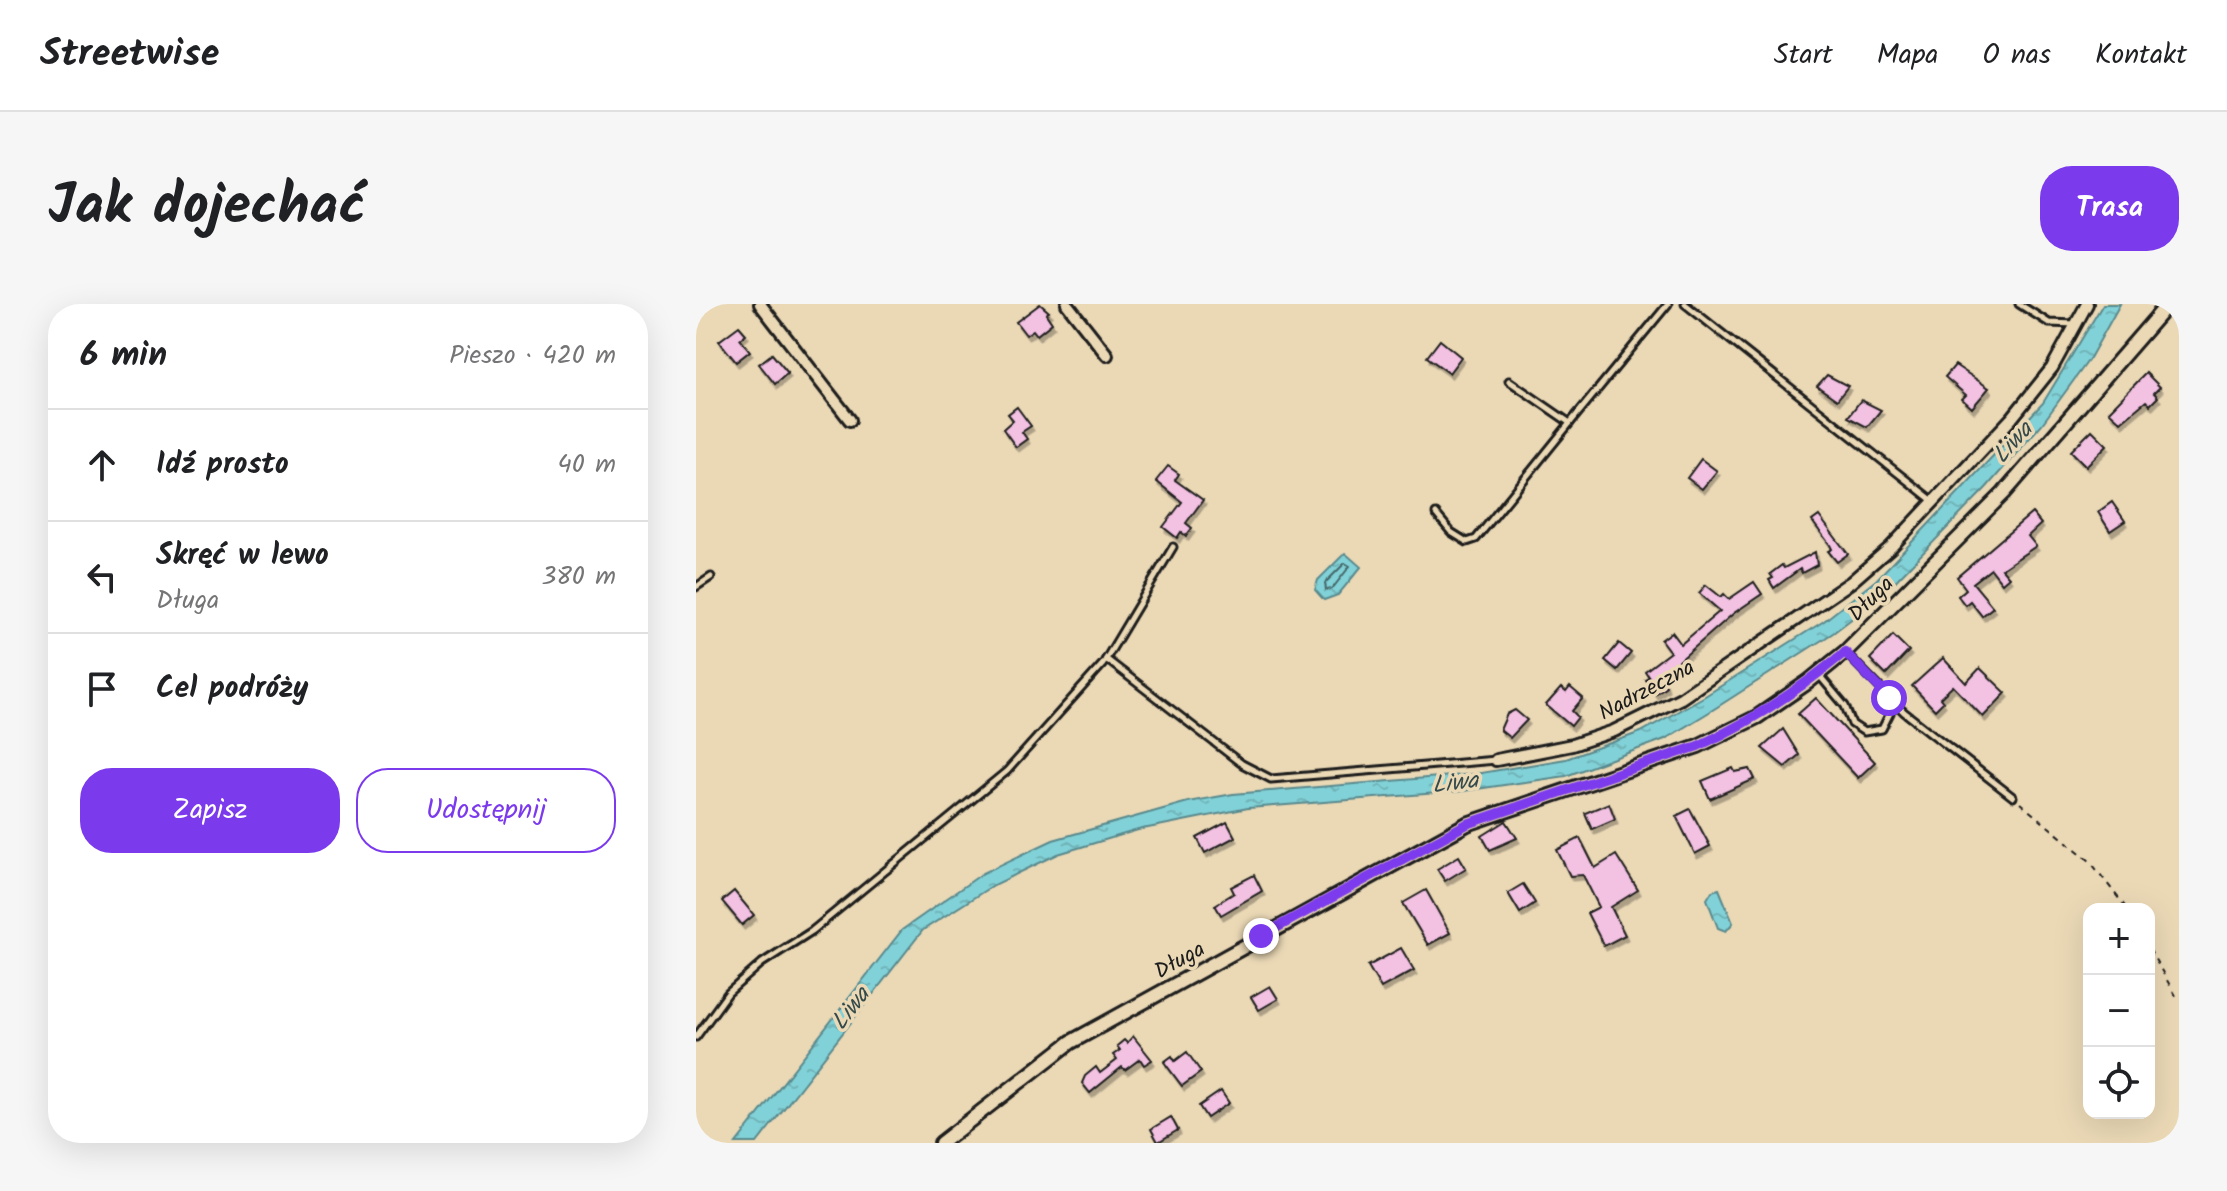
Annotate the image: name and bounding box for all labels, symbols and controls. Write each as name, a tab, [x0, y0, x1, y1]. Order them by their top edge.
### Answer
text: Streetwise	[40, 25, 219, 85]
text: Start	[1774, 33, 1833, 78]
text: Mapa	[1877, 33, 1939, 78]
text: O nas	[1983, 33, 2051, 78]
text: Kontakt	[2095, 33, 2187, 78]
text: Jak dojechać	[48, 163, 366, 253]
button: Trasa	[2040, 166, 2179, 251]
text: 6 min	[80, 329, 167, 383]
text: Pieszo · 420 m	[449, 335, 616, 377]
water label: Liwa	[1983, 411, 2044, 473]
text: Idź prosto	[156, 441, 289, 489]
icon: ahead	[80, 443, 124, 487]
text: 40 m	[558, 444, 616, 486]
text: Skręć w lewo	[156, 532, 329, 580]
icon: left	[80, 555, 124, 599]
text: 380 m	[541, 556, 616, 598]
street label: Długa	[1840, 568, 1903, 631]
text: Długa	[156, 580, 219, 622]
street label: Nadrzeczna	[1593, 651, 1702, 731]
text: Cel podróży	[156, 665, 308, 713]
icon: arrive	[80, 667, 124, 711]
route start	[1871, 680, 1907, 716]
water label: Liwa	[1430, 761, 1482, 806]
button: Zapisz	[80, 768, 340, 853]
button: Udostępnij	[356, 768, 616, 853]
map controls	[2083, 903, 2155, 1119]
button: +	[2083, 903, 2155, 975]
route end	[1243, 918, 1279, 954]
street label: Długa	[1148, 933, 1212, 989]
button: −	[2083, 975, 2155, 1047]
water label: Liwa	[822, 977, 882, 1039]
button: locate	[2083, 1047, 2155, 1119]

